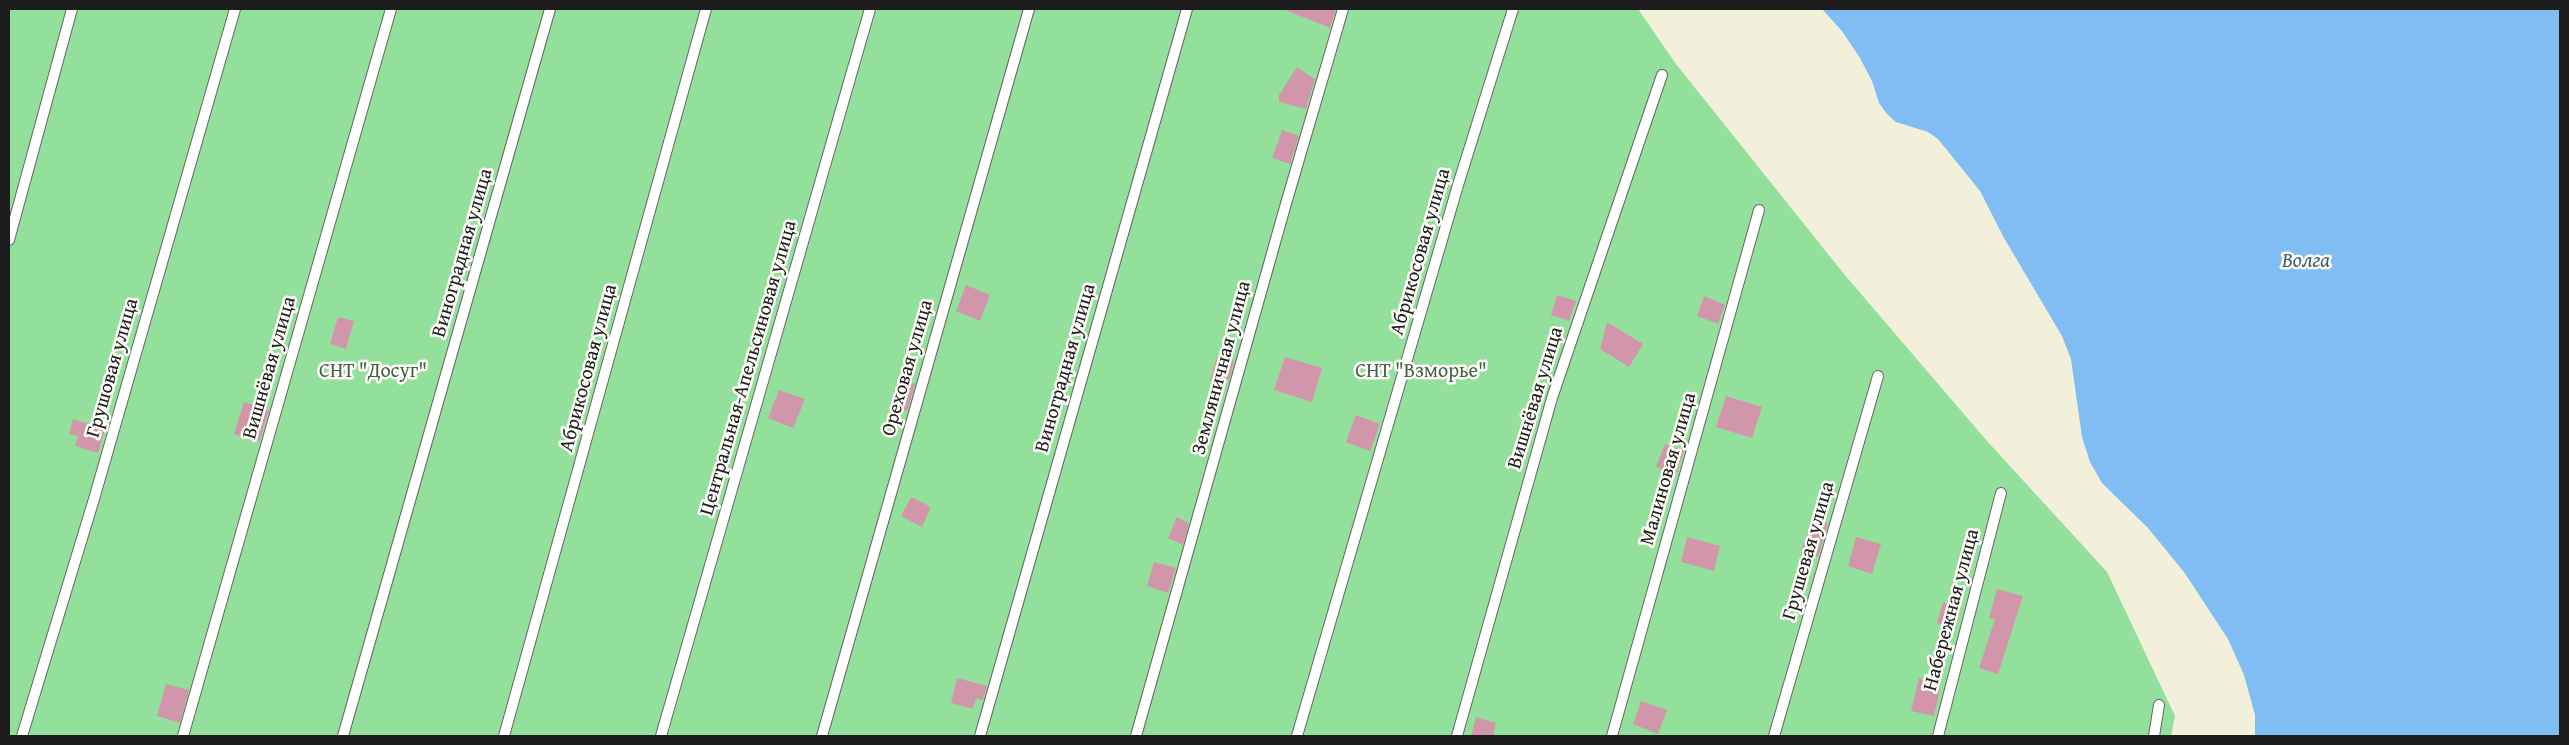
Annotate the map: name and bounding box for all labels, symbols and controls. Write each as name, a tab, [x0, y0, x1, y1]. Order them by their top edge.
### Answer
street label: Виноградная улица	[427, 166, 499, 340]
street label: Абрикосовая улица	[1386, 166, 1456, 338]
street label: Центральная-Апельсиновая улица	[695, 218, 803, 518]
water label: Волга	[2282, 249, 2330, 275]
street label: Земляничная улица	[1187, 278, 1257, 458]
street label: Виноградная улица	[1030, 281, 1102, 455]
street label: Абрикосовая улица	[555, 282, 623, 454]
street label: Вишнёвая улица	[238, 294, 302, 442]
street label: Грушовая улица	[82, 296, 144, 440]
street label: Ореховая улица	[877, 297, 939, 439]
street label: Вишнёвая улица	[1503, 324, 1569, 472]
park label: СНТ "Досуг"	[319, 360, 427, 384]
park label: СНТ "Взморье"	[1355, 360, 1487, 384]
street label: Малиновая улица	[1636, 390, 1702, 548]
street label: Грушевая улица	[1778, 479, 1840, 623]
street label: Набережная улица	[1919, 526, 1985, 694]

